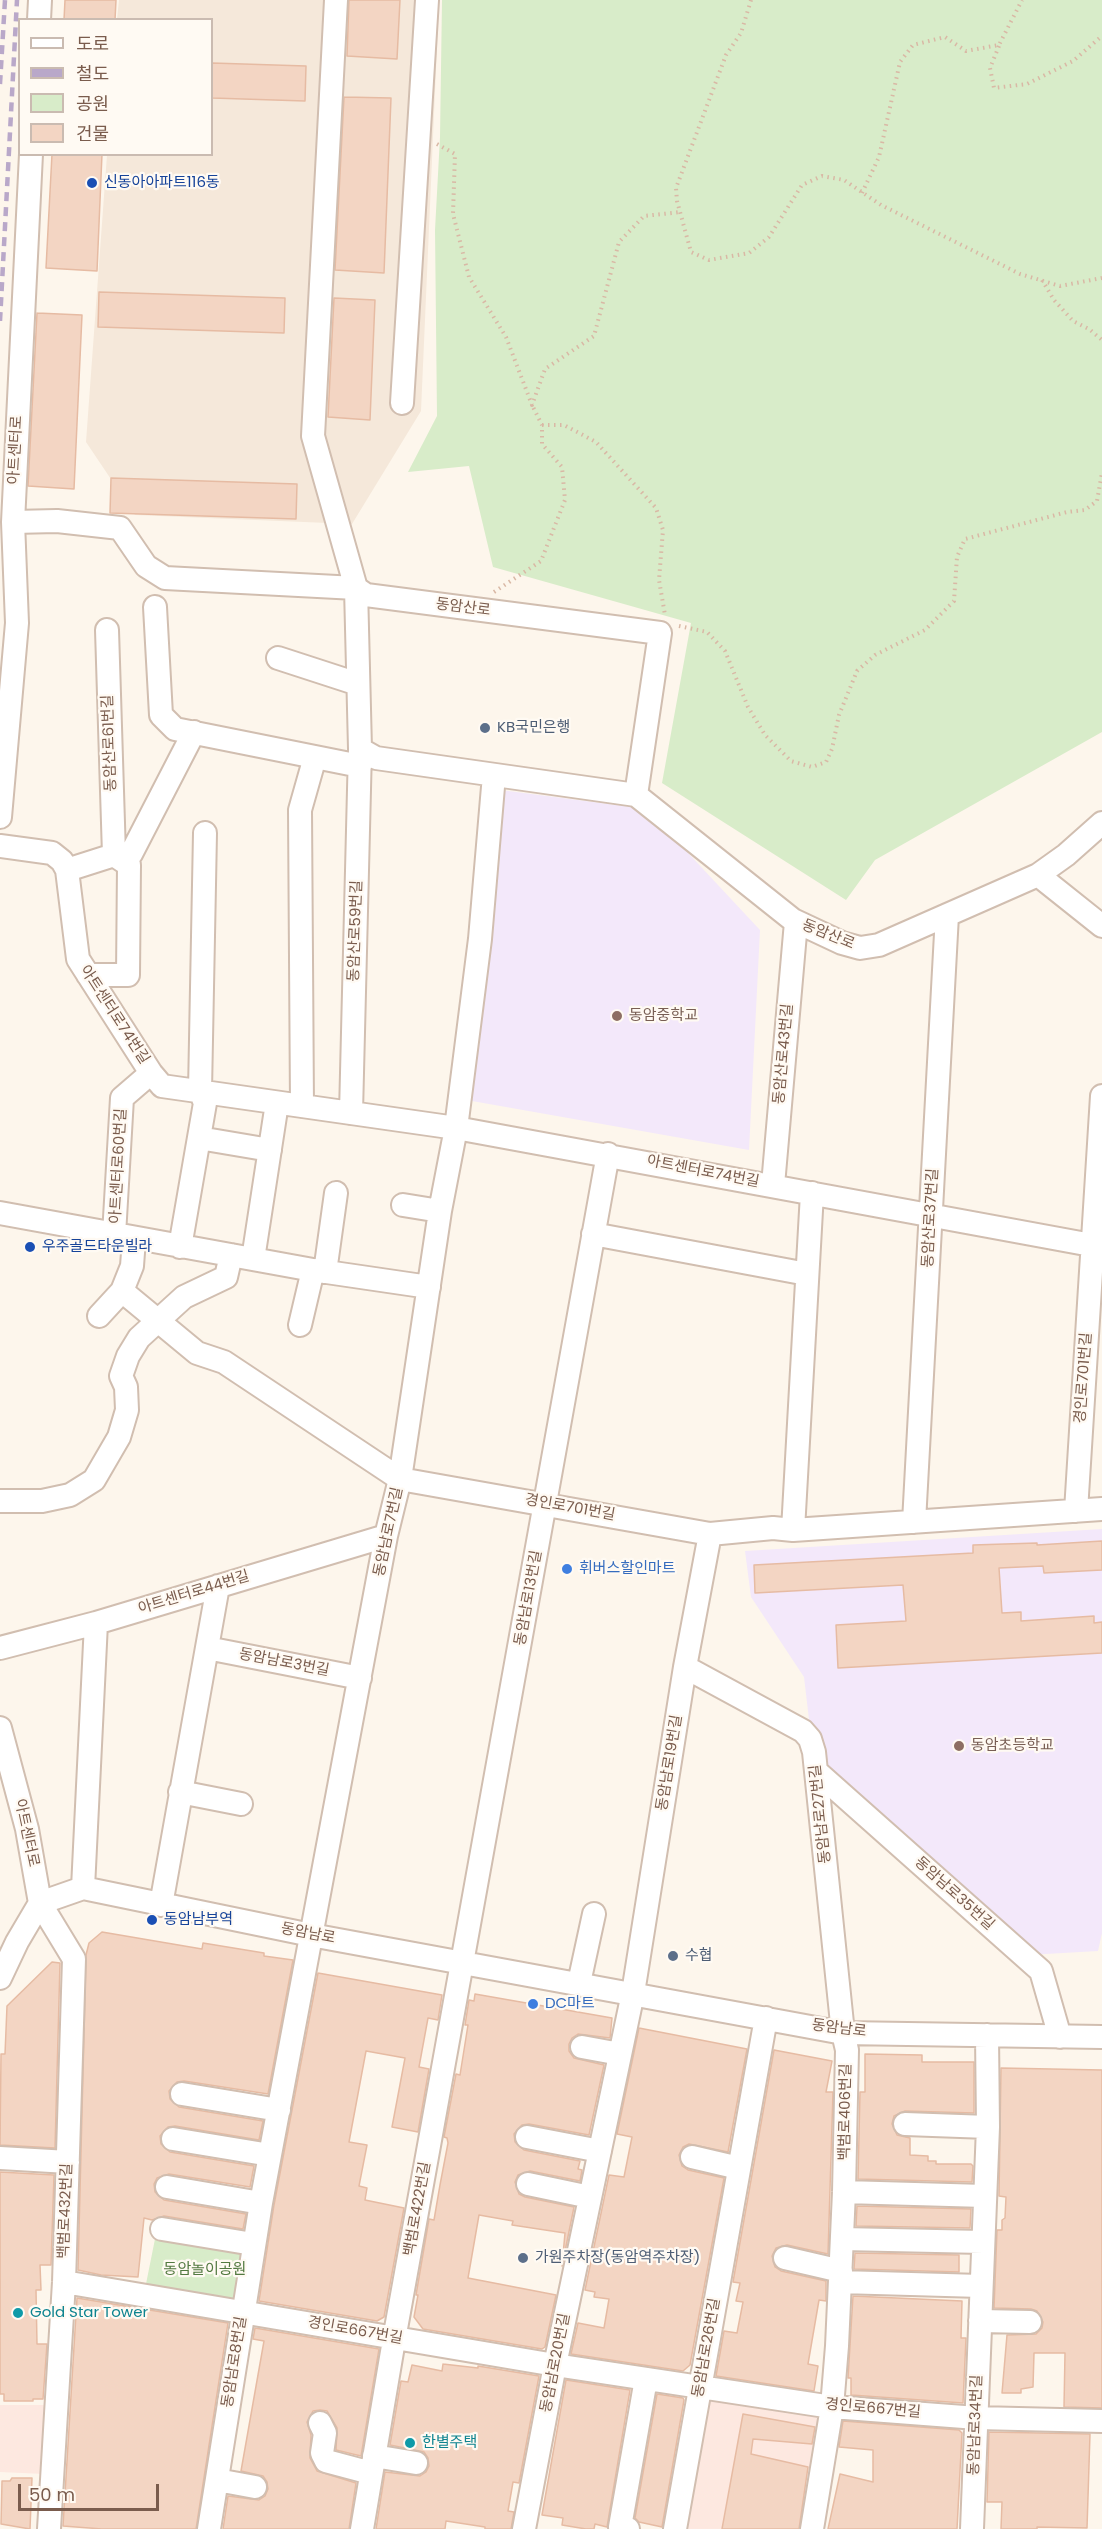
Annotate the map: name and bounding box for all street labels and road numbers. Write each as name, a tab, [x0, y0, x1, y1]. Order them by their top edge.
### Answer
street label: 아트센터로	[5, 415, 27, 485]
street label: 동암산로	[435, 596, 491, 620]
street label: 동암산로61번길	[99, 694, 121, 792]
street label: 동암산로59번길	[345, 880, 367, 982]
street label: 동암산로	[799, 916, 857, 954]
street label: 아트센터로74번길	[75, 962, 153, 1068]
street label: 동암산로43번길	[771, 1003, 797, 1105]
street label: 아트센터로60번길	[107, 1108, 131, 1224]
street label: 아트센터로74번길	[645, 1152, 761, 1192]
street label: 동암산로37번길	[919, 1168, 943, 1268]
street label: 경인로701번길	[1072, 1332, 1096, 1424]
street label: 동암남로7번길	[371, 1486, 407, 1578]
street label: 경인로701번길	[523, 1491, 617, 1525]
street label: 동암남로13번길	[512, 1549, 546, 1647]
street label: 아트센터로44번길	[136, 1568, 252, 1618]
street label: 동암남로3번길	[237, 1645, 331, 1681]
street label: 동암남로19번길	[654, 1714, 686, 1812]
street label: 동암남로27번길	[807, 1764, 835, 1864]
street label: 아트센터로	[10, 1797, 42, 1869]
street label: 동암남로35번길	[910, 1854, 998, 1934]
street label: 동암남로	[279, 1920, 337, 1948]
street label: 동암남로	[811, 2017, 867, 2041]
street label: 백범로406번길	[836, 2063, 856, 2161]
street label: 백범로422번길	[401, 2160, 435, 2258]
street label: 백범로432번길	[55, 2163, 77, 2259]
street label: 동암남로26번길	[689, 2297, 725, 2399]
street label: 동암남로20번길	[538, 2312, 574, 2414]
street label: 경인로667번길	[306, 2314, 404, 2348]
street label: 동암남로8번길	[219, 2315, 251, 2409]
street label: 동암남로34번길	[965, 2374, 987, 2476]
street label: 경인로667번길	[824, 2396, 922, 2422]

